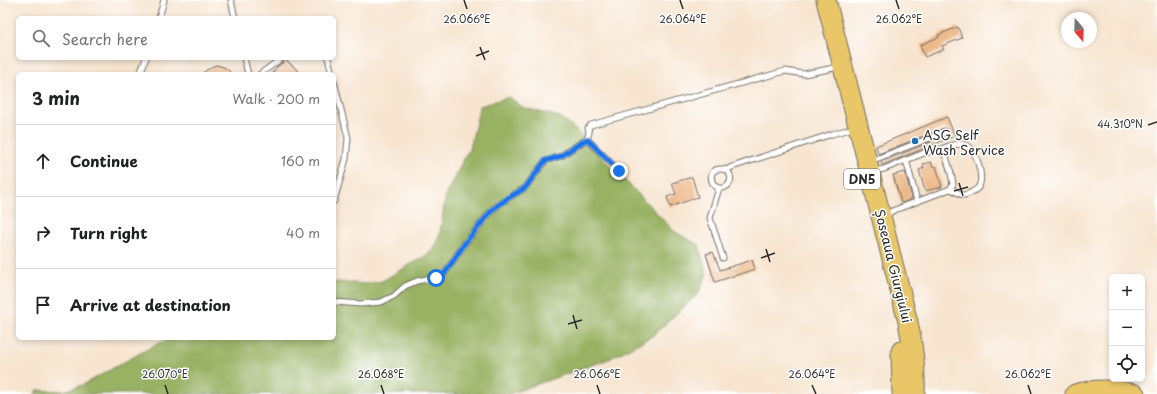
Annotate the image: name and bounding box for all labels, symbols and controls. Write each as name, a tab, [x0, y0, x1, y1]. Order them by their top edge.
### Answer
text: 26.066°E	[444, 11, 490, 26]
text: 26.064°E	[660, 11, 706, 26]
text: 26.062°E	[876, 11, 922, 26]
north arrow	[1061, 12, 1097, 48]
search box	[16, 16, 336, 60]
icon: search	[30, 27, 52, 49]
text: Search here	[62, 27, 148, 50]
text: 3 min	[32, 85, 80, 111]
text: Walk · 200 m	[232, 89, 320, 108]
text: 44.310°N	[1097, 116, 1143, 131]
place label: ASG Self Wash Service	[923, 125, 1005, 159]
marker: ASG Self Wash Service	[910, 136, 920, 146]
text: Continue	[70, 149, 138, 172]
icon: ahead	[32, 150, 54, 172]
text: 160 m	[281, 151, 320, 170]
route end	[610, 162, 628, 180]
road number: DN5	[844, 169, 880, 189]
street label: Șoseaua Giurgiului	[871, 207, 917, 325]
text: Turn right	[70, 221, 147, 244]
icon: right	[32, 222, 54, 244]
text: 40 m	[286, 223, 320, 242]
route start	[427, 269, 445, 287]
map controls	[1109, 274, 1145, 382]
button: +	[1109, 274, 1145, 310]
text: Arrive at destination	[70, 293, 231, 316]
icon: arrive	[32, 294, 54, 316]
button: −	[1109, 310, 1145, 346]
button: locate	[1109, 346, 1145, 382]
text: 26.070°E	[142, 366, 188, 381]
text: 26.068°E	[358, 366, 404, 381]
text: 26.066°E	[574, 366, 620, 381]
text: 26.064°E	[789, 366, 835, 381]
text: 26.062°E	[1005, 366, 1051, 381]

